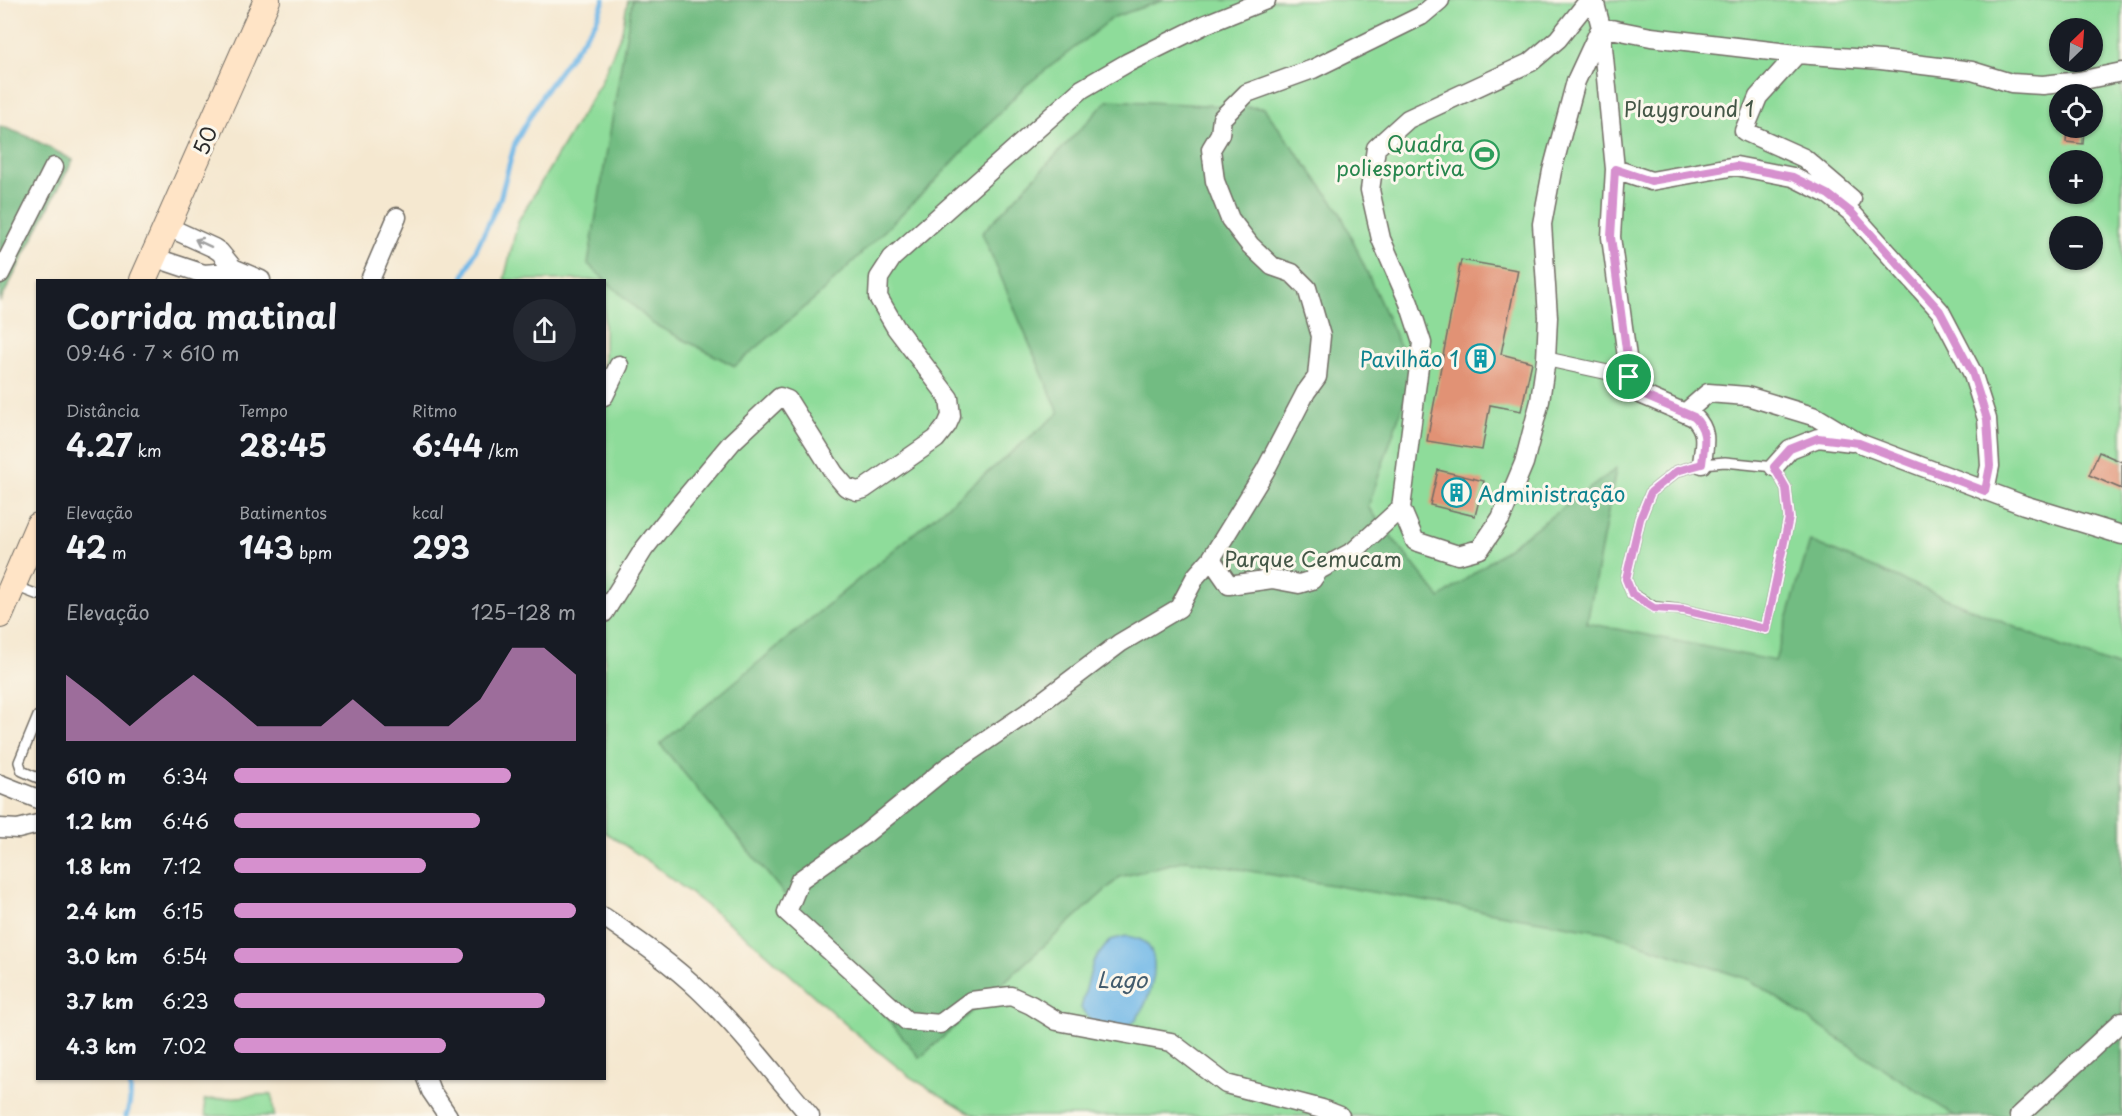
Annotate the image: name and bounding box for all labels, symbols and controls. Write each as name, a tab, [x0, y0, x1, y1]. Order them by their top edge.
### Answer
north arrow	[2049, 18, 2103, 72]
map controls	[2049, 18, 2103, 270]
button: locate	[2049, 84, 2103, 138]
park label: Playground 1	[1624, 92, 1754, 124]
street label: 50	[184, 120, 224, 160]
place label: Quadra poliesportiva	[1336, 127, 1465, 183]
sports icon: Quadra poliesportiva	[1469, 139, 1501, 171]
button: +	[2049, 150, 2103, 204]
button: −	[2049, 216, 2103, 270]
one-way arrow	[194, 236, 212, 248]
text: Corrida matinal	[66, 290, 337, 340]
button: share	[513, 299, 576, 362]
text: 09:46 · 7 × 610 m	[66, 338, 239, 368]
place label: Pavilhão 1	[1360, 342, 1459, 374]
building icon: Pavilhão 1	[1464, 342, 1496, 374]
pin	[1603, 351, 1654, 402]
icon: arrive	[1612, 360, 1645, 393]
text: Distância	[66, 398, 140, 422]
text: Tempo	[239, 398, 288, 422]
text: Ritmo	[412, 398, 457, 422]
text: 4.27	[66, 422, 132, 467]
text: 28:45	[239, 422, 327, 467]
text: 6:44	[412, 422, 483, 467]
text: km	[132, 438, 162, 462]
text: /km	[483, 438, 519, 462]
building icon: Administração	[1441, 477, 1473, 509]
place label: Administração	[1478, 477, 1625, 509]
text: Elevação	[66, 500, 133, 524]
text: Batimentos	[239, 500, 327, 524]
text: kcal	[412, 500, 444, 524]
text: 42	[66, 524, 107, 569]
text: 143	[239, 524, 294, 569]
text: 293	[412, 524, 470, 569]
text: m	[107, 540, 126, 564]
text: bpm	[294, 540, 332, 564]
park label: Parque Cemucam	[1224, 542, 1402, 574]
text: Elevação	[66, 597, 150, 627]
text: 125–128 m	[471, 597, 576, 627]
text: 610 m	[66, 761, 126, 791]
text: 6:34	[162, 761, 208, 791]
text: 1.2 km	[66, 806, 132, 836]
text: 6:46	[162, 806, 209, 836]
text: 1.8 km	[66, 851, 131, 881]
text: 7:12	[162, 851, 202, 881]
text: 2.4 km	[66, 896, 136, 926]
text: 6:15	[162, 896, 204, 926]
text: 3.0 km	[66, 941, 138, 971]
text: 6:54	[162, 941, 208, 971]
water label: Lago	[1097, 962, 1149, 995]
text: 3.7 km	[66, 986, 134, 1016]
text: 6:23	[162, 986, 209, 1016]
text: 4.3 km	[66, 1031, 137, 1061]
text: 7:02	[162, 1031, 207, 1061]

